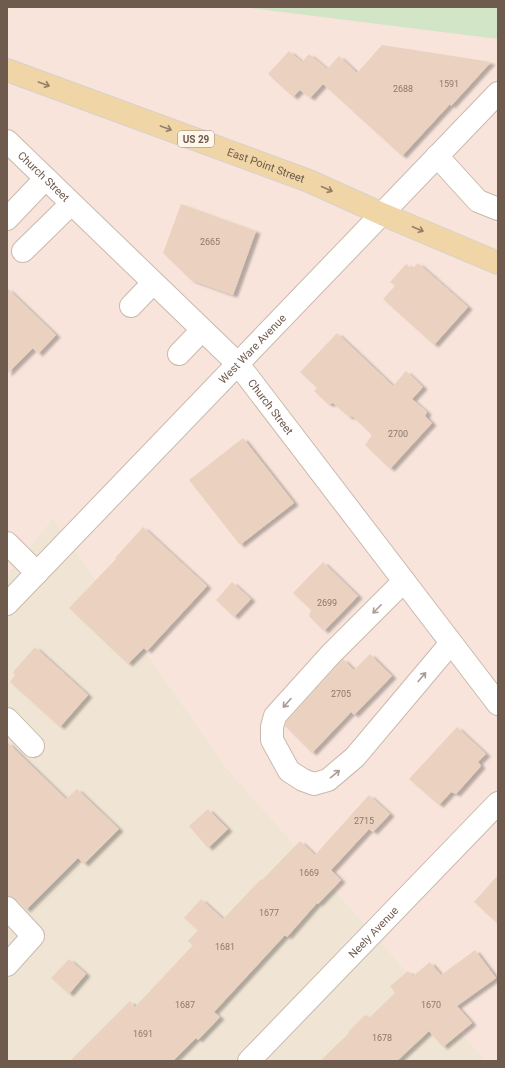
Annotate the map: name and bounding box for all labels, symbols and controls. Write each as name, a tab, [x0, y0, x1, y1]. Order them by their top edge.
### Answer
house number: 1591	[439, 79, 459, 89]
one-way arrow	[37, 80, 49, 88]
house number: 2688	[393, 84, 413, 94]
one-way arrow	[159, 125, 171, 133]
road number: US 29	[178, 131, 214, 147]
street label: East Point Street	[226, 145, 307, 186]
street label: Church Street	[15, 149, 72, 204]
one-way arrow	[320, 186, 332, 193]
one-way arrow	[412, 226, 424, 233]
house number: 2665	[200, 237, 220, 247]
street label: West Ware Avenue	[216, 311, 289, 386]
street label: Church Street	[245, 376, 296, 438]
house number: 2700	[388, 429, 408, 439]
house number: 2699	[317, 598, 337, 608]
one-way arrow	[372, 604, 382, 614]
one-way arrow	[418, 672, 427, 683]
house number: 2705	[331, 689, 351, 699]
one-way arrow	[282, 698, 292, 708]
one-way arrow	[330, 769, 341, 778]
house number: 2715	[354, 816, 374, 826]
house number: 1669	[299, 868, 319, 878]
street label: Neely Avenue	[346, 904, 401, 961]
house number: 1677	[259, 908, 279, 918]
house number: 1681	[215, 942, 235, 952]
house number: 1687	[175, 1000, 195, 1010]
house number: 1670	[421, 1000, 441, 1010]
house number: 1691	[133, 1029, 153, 1039]
house number: 1678	[372, 1033, 392, 1043]

